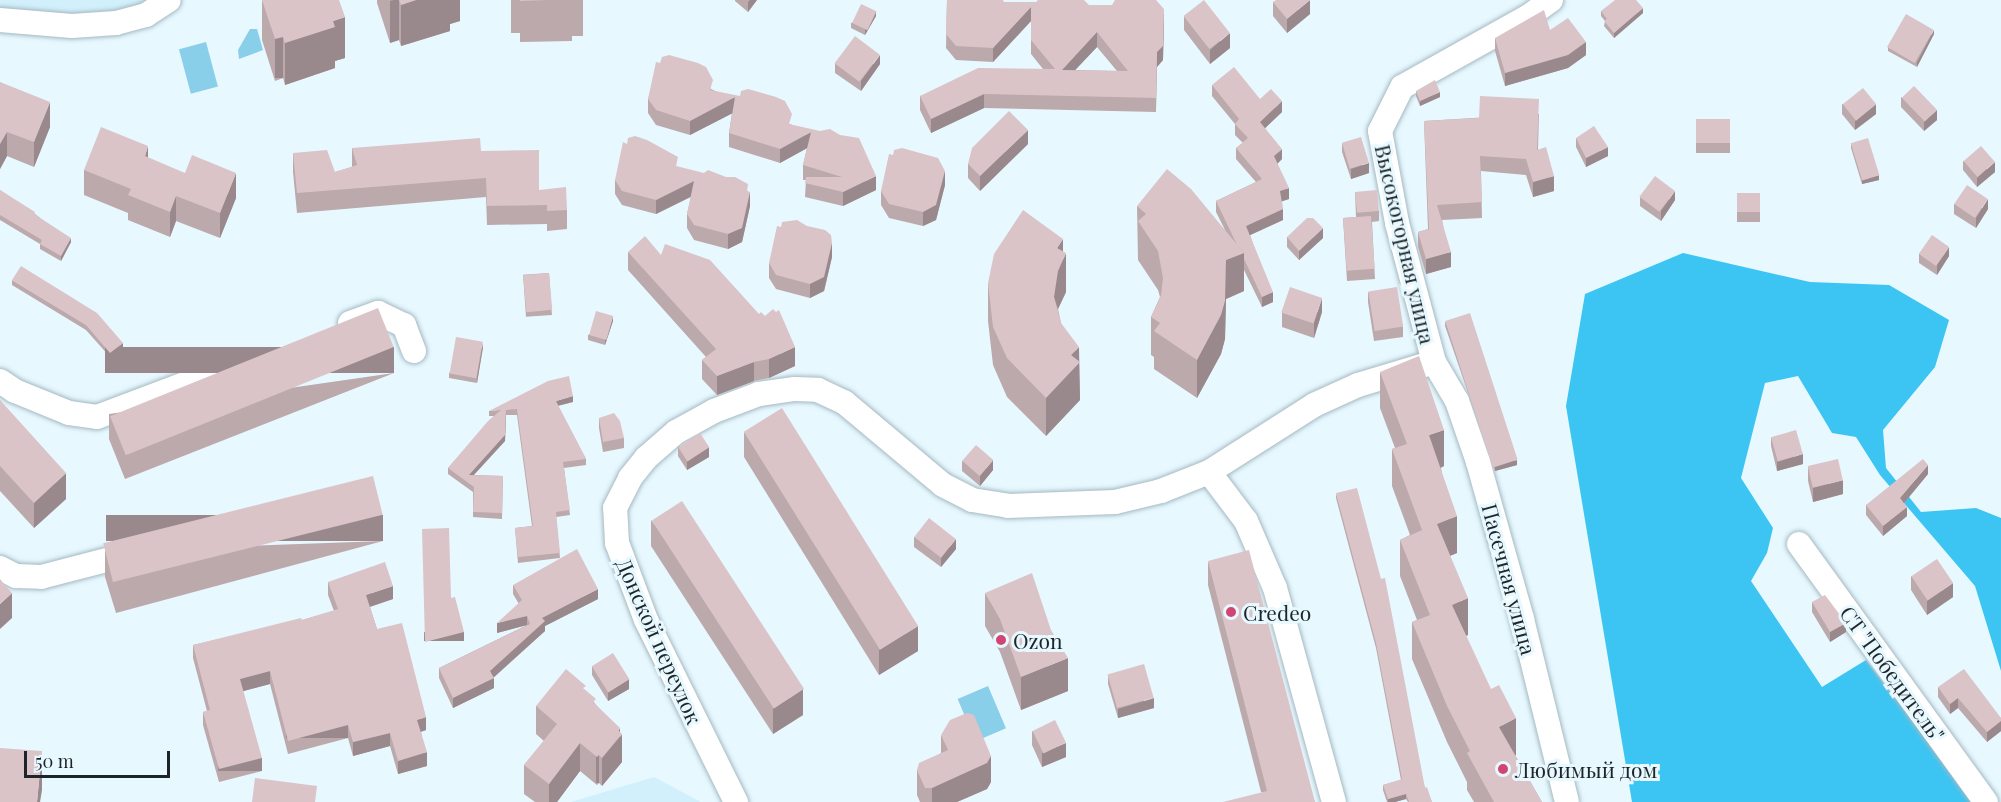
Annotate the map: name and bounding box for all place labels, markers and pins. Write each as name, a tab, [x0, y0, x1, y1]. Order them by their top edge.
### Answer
place label: Credeo	[1243, 599, 1311, 625]
marker: Credeo	[1224, 605, 1238, 619]
place label: Ozon	[1013, 627, 1063, 653]
marker: Ozon	[994, 633, 1008, 647]
place label: Любимый дом	[1515, 756, 1657, 782]
marker: Любимый дом	[1496, 762, 1510, 776]

